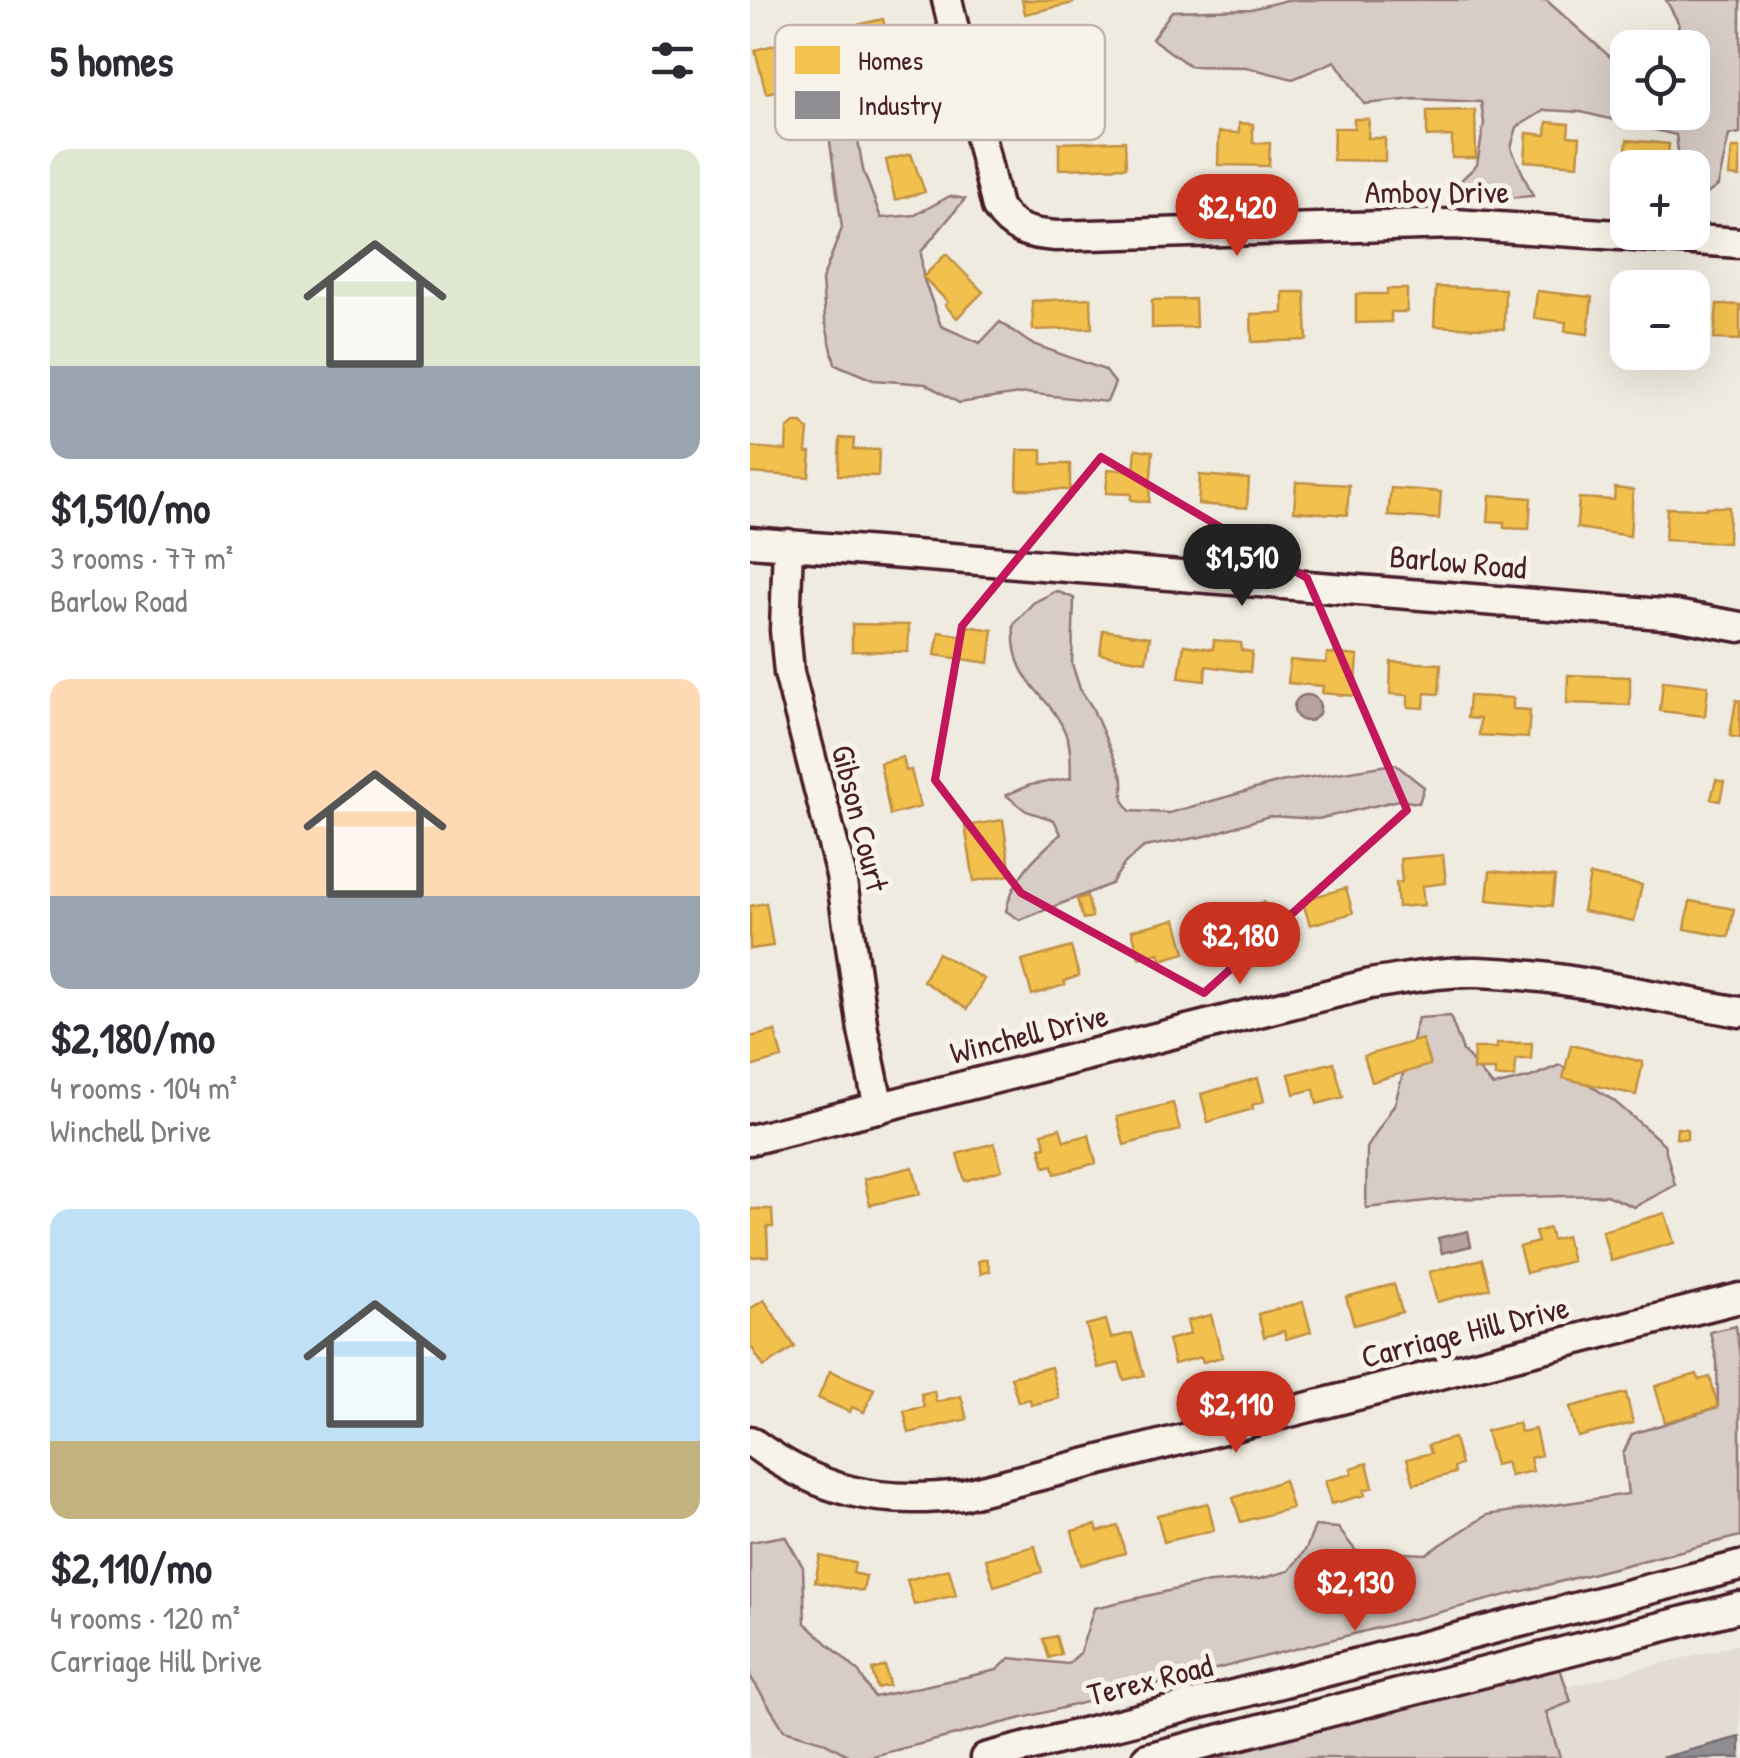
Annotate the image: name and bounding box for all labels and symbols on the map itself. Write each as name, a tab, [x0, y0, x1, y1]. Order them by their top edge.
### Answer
legend	[775, 25, 1105, 140]
text: Homes	[858, 41, 923, 79]
text: Industry	[858, 86, 943, 124]
street label: Amboy Drive	[1365, 170, 1510, 213]
pin: $2,420	[1156, 174, 1318, 259]
pin: $1,510	[1161, 524, 1323, 609]
street label: Barlow Road	[1388, 534, 1528, 589]
street label: Gibson Court	[822, 740, 900, 896]
pin: $2,180	[1159, 902, 1321, 987]
street label: Winchell Drive	[945, 993, 1113, 1074]
street label: Carriage Hill Drive	[1357, 1285, 1573, 1378]
pin: $2,110	[1155, 1371, 1317, 1456]
pin: $2,130	[1274, 1549, 1436, 1634]
street label: Terex Road	[1083, 1643, 1217, 1716]

